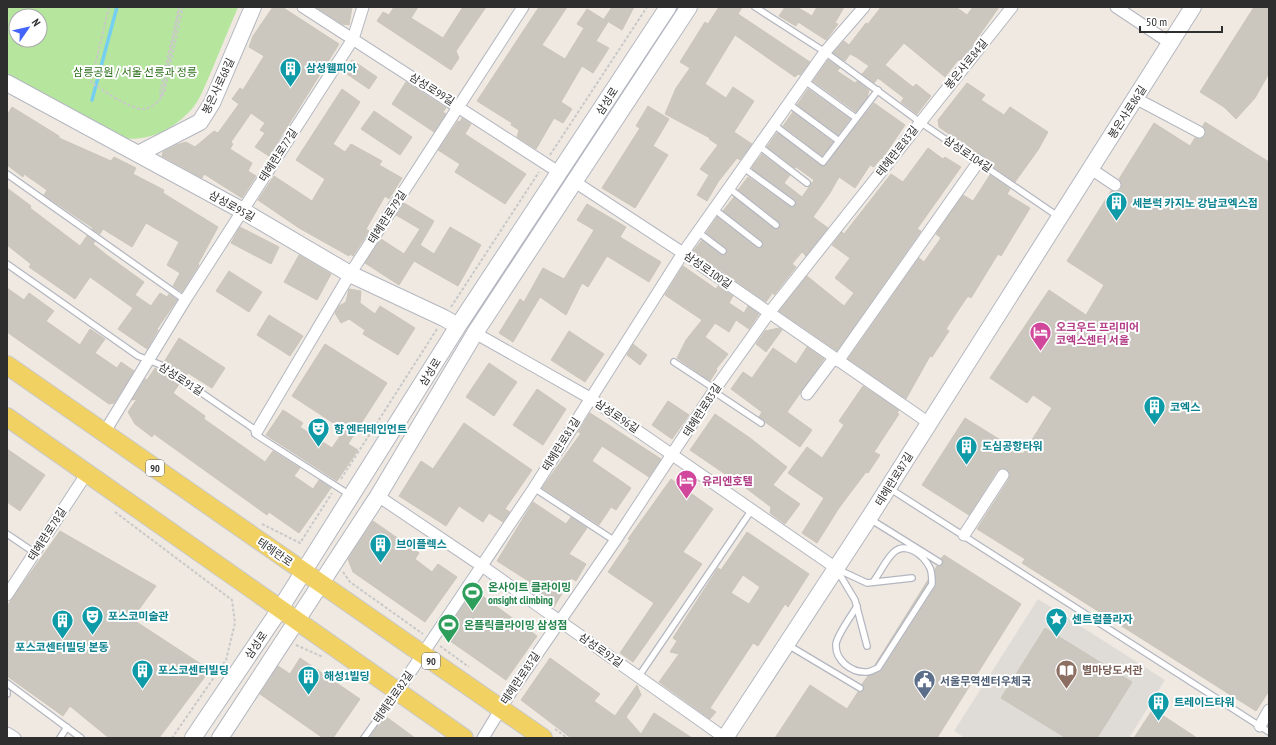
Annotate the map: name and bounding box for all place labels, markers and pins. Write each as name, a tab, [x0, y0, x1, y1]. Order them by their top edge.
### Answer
building icon: 삼성웰피아	[277, 55, 303, 88]
place label: 삼성웰피아	[306, 61, 357, 75]
building icon: 세븐럭 카지노 강남코엑스점	[1103, 190, 1129, 223]
place label: 세븐럭 카지노 강남코엑스점	[1132, 196, 1258, 210]
hotel icon: 오크우드 프리미어 코엑스센터 서울	[1027, 320, 1053, 353]
place label: 오크우드 프리미어 코엑스센터 서울	[1056, 320, 1139, 347]
building icon: 코엑스	[1141, 394, 1167, 427]
place label: 코엑스	[1170, 400, 1200, 414]
theatre icon: 향 엔터테인먼트	[306, 416, 332, 449]
place label: 향 엔터테인먼트	[334, 422, 407, 436]
building icon: 도심공항타워	[954, 433, 980, 466]
place label: 도심공항타워	[982, 439, 1043, 453]
hotel icon: 유리엔호텔	[674, 468, 700, 501]
place label: 유리엔호텔	[702, 474, 753, 488]
building icon: 브이플렉스	[368, 531, 394, 564]
place label: 브이플렉스	[396, 537, 447, 551]
sports icon: 온사이트 클라이밍 onsight climbing	[460, 580, 486, 613]
place label: 온사이트 클라이밍 onsight climbing	[488, 580, 571, 607]
theatre icon: 포스코미술관	[80, 603, 106, 636]
place icon: 센트럴플라자	[1044, 606, 1070, 639]
building icon: 포스코센터빌딩 본동	[49, 608, 75, 641]
place label: 포스코미술관	[108, 609, 169, 623]
sports icon: 온플릭클라이밍 삼성점	[436, 612, 462, 645]
place label: 센트럴플라자	[1072, 612, 1133, 626]
place label: 온플릭클라이밍 삼성점	[464, 618, 567, 632]
place label: 포스코센터빌딩 본동	[15, 640, 109, 654]
building icon: 포스코센터빌딩	[130, 657, 156, 690]
library icon: 별마당도서관	[1054, 657, 1080, 690]
place label: 포스코센터빌딩	[158, 663, 229, 677]
building icon: 해성1빌딩	[296, 663, 322, 696]
place label: 별마당도서관	[1082, 663, 1143, 677]
public building icon: 서울무역센터우체국	[911, 668, 937, 701]
place label: 해성1빌딩	[324, 669, 370, 683]
place label: 서울무역센터우체국	[940, 674, 1031, 688]
building icon: 트레이드타워	[1145, 689, 1171, 722]
place label: 트레이드타워	[1174, 695, 1235, 709]

